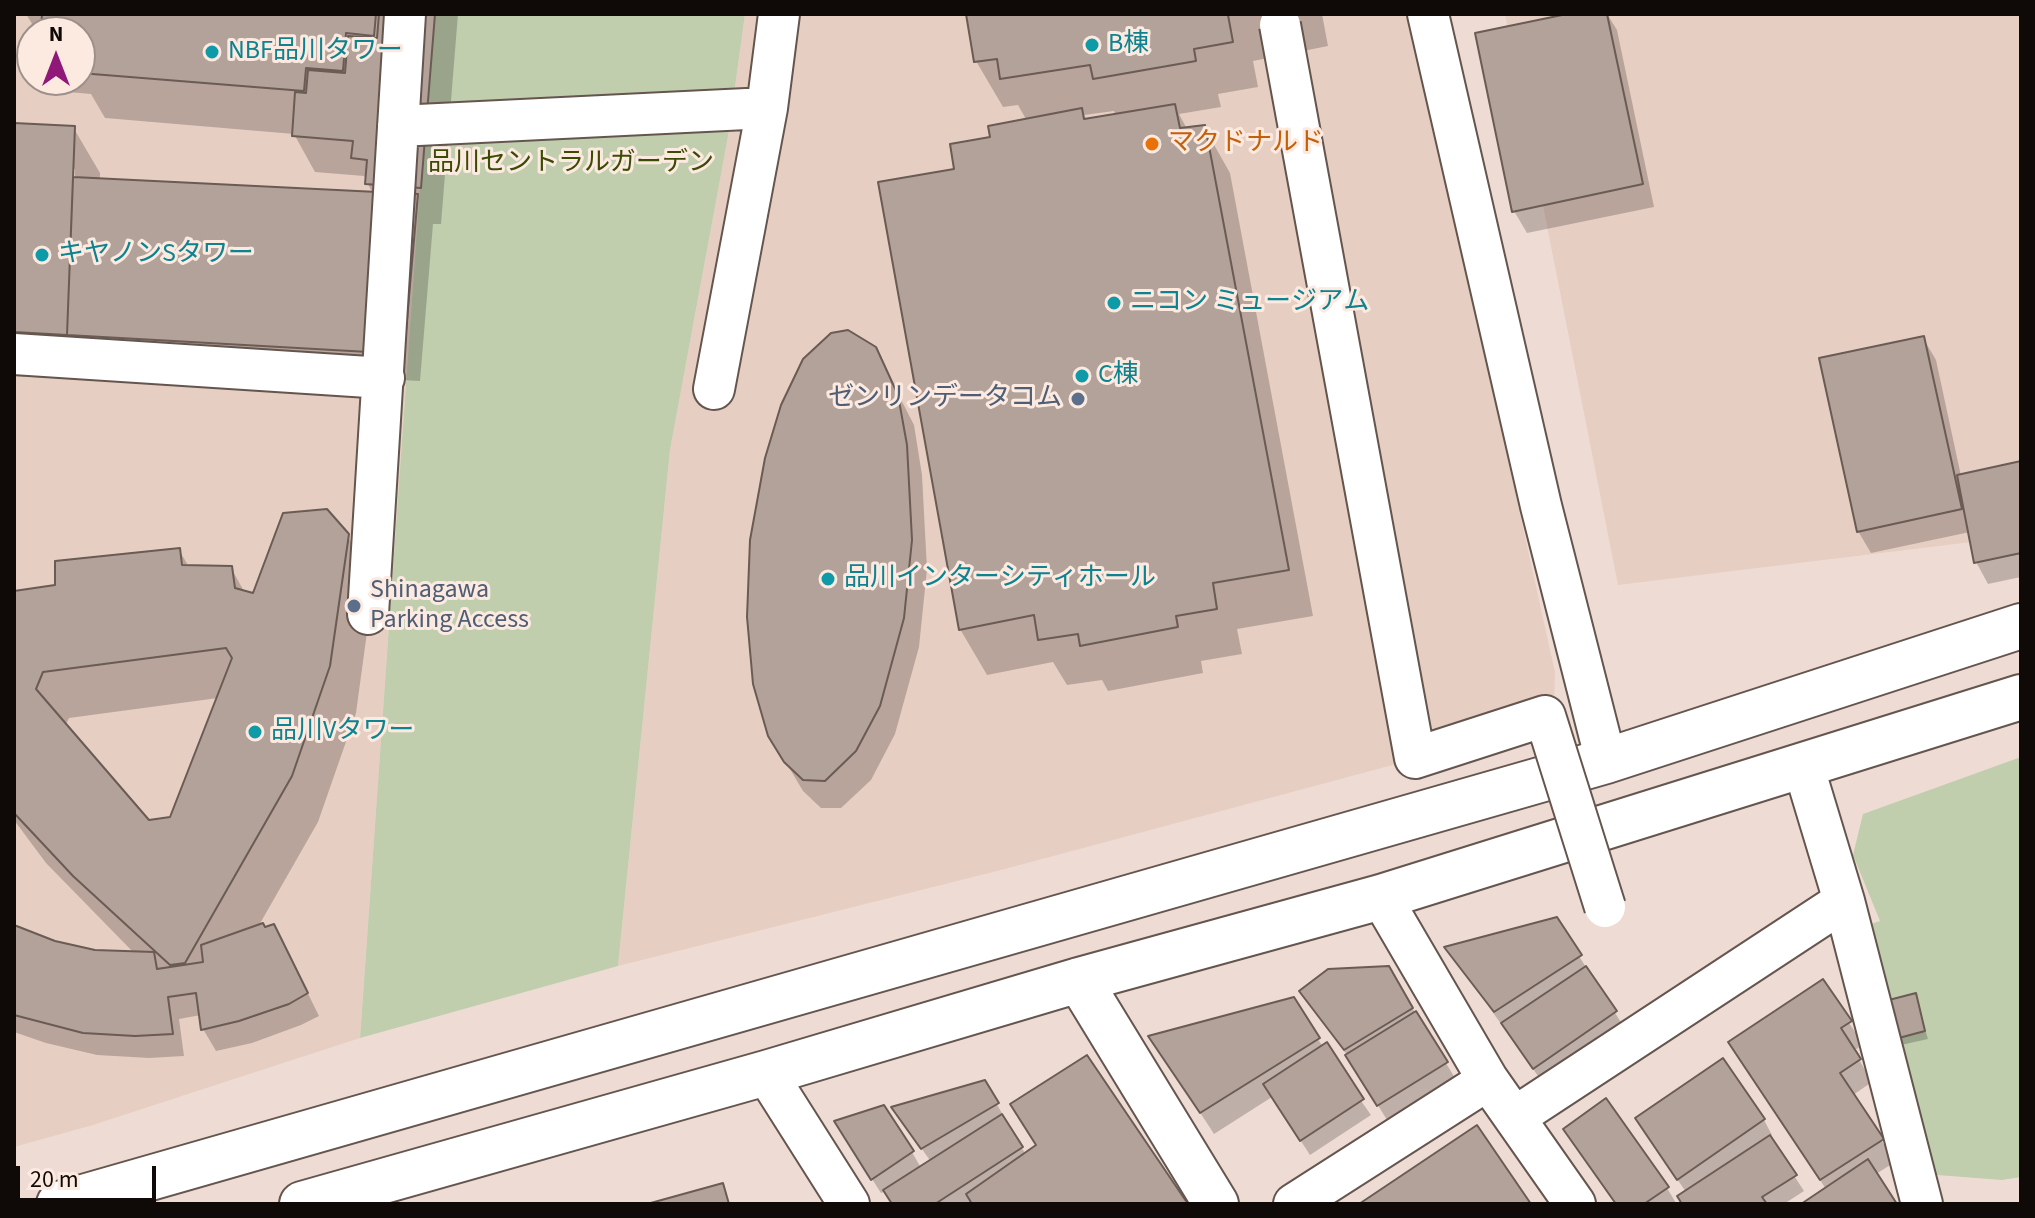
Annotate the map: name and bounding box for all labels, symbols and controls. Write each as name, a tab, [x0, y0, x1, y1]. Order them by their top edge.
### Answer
north arrow	[16, 16, 96, 96]
text: N	[49, 18, 63, 50]
place label: B棟	[1108, 29, 1149, 61]
place label: NBF品川タワー	[228, 36, 403, 68]
marker: B棟	[1083, 36, 1101, 54]
marker: NBF品川タワー	[203, 43, 221, 61]
place label: マクドナルド	[1168, 128, 1324, 160]
marker: マクドナルド	[1143, 135, 1161, 153]
park label: 品川セントラルガーデン	[428, 148, 714, 180]
place label: キヤノンSタワー	[58, 239, 254, 271]
marker: キヤノンSタワー	[33, 246, 51, 264]
place label: ニコン ミュージアム	[1130, 287, 1369, 319]
marker: ニコン ミュージアム	[1105, 294, 1123, 312]
place label: C棟	[1098, 360, 1139, 392]
marker: C棟	[1073, 367, 1091, 385]
place label: ゼンリンデータコム	[828, 383, 1062, 415]
marker: ゼンリンデータコム	[1069, 390, 1087, 408]
place label: 品川インターシティホール	[844, 563, 1156, 595]
marker: 品川インターシティホール	[819, 570, 837, 588]
place label: Shinagawa Parking Access	[370, 575, 529, 636]
marker: Shinagawa Parking Access	[345, 597, 363, 615]
place label: 品川Vタワー	[271, 716, 414, 748]
marker: 品川Vタワー	[246, 723, 264, 741]
scale bar	[20, 1150, 160, 1200]
text: 20 m	[30, 1162, 79, 1197]

